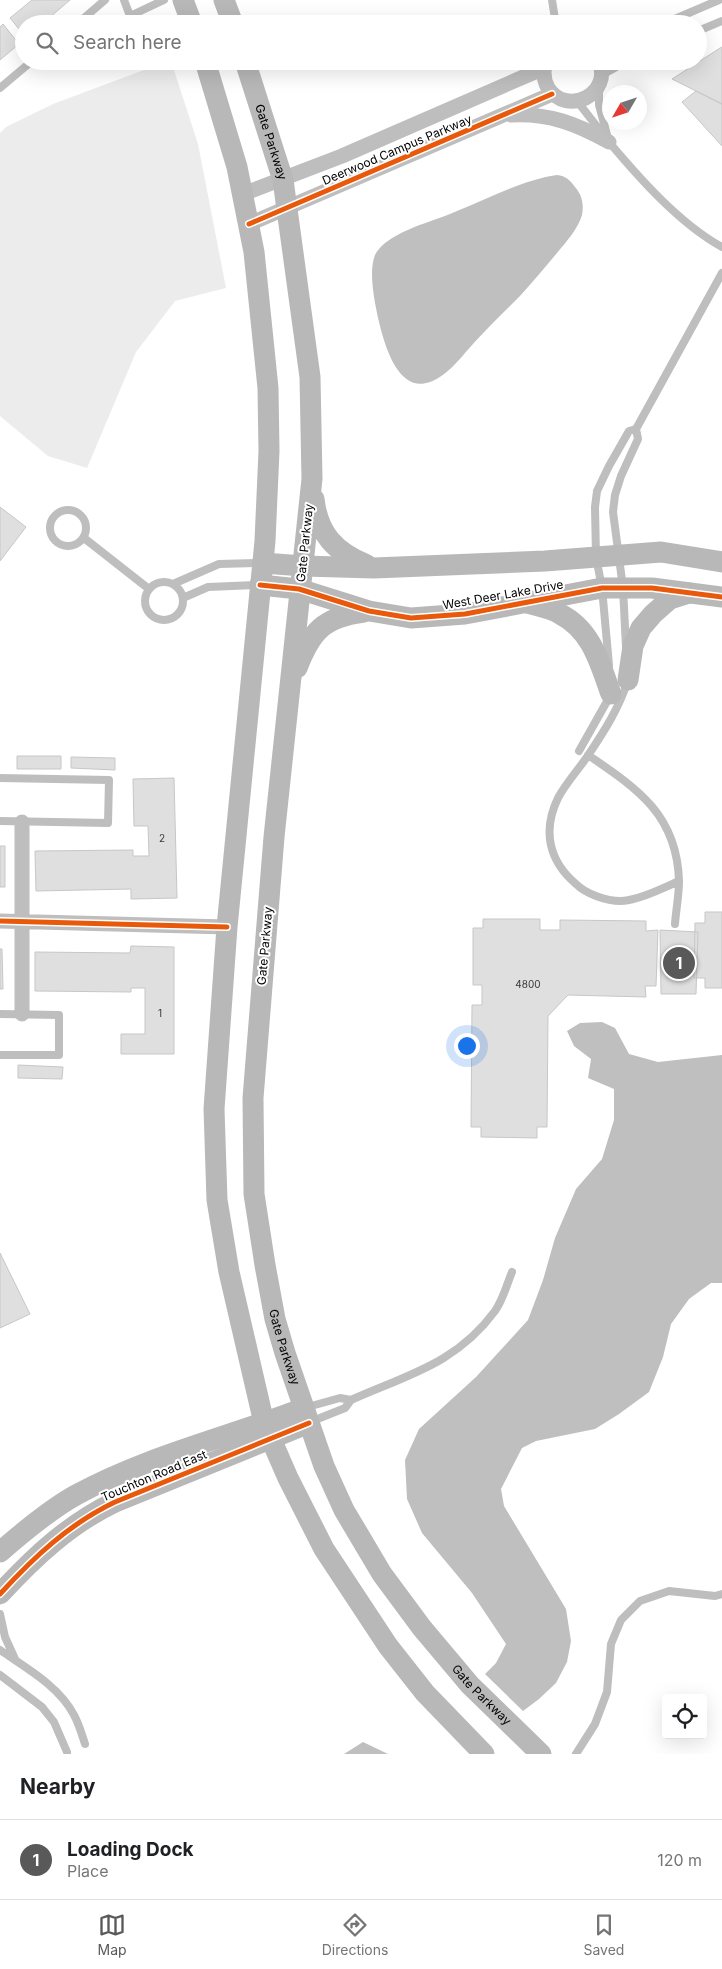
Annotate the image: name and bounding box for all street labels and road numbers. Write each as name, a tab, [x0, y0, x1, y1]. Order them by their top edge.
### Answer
street label: Gate Parkway	[252, 102, 291, 182]
street label: Deerwood Campus Parkway	[320, 111, 474, 188]
street label: Gate Parkway	[293, 503, 316, 583]
street label: West Deer Lake Drive	[441, 576, 564, 613]
street label: Gate Parkway	[254, 906, 275, 986]
street label: Gate Parkway	[266, 1308, 304, 1387]
street label: Touchton Road East	[99, 1447, 209, 1505]
street label: Gate Parkway	[449, 1661, 515, 1728]

